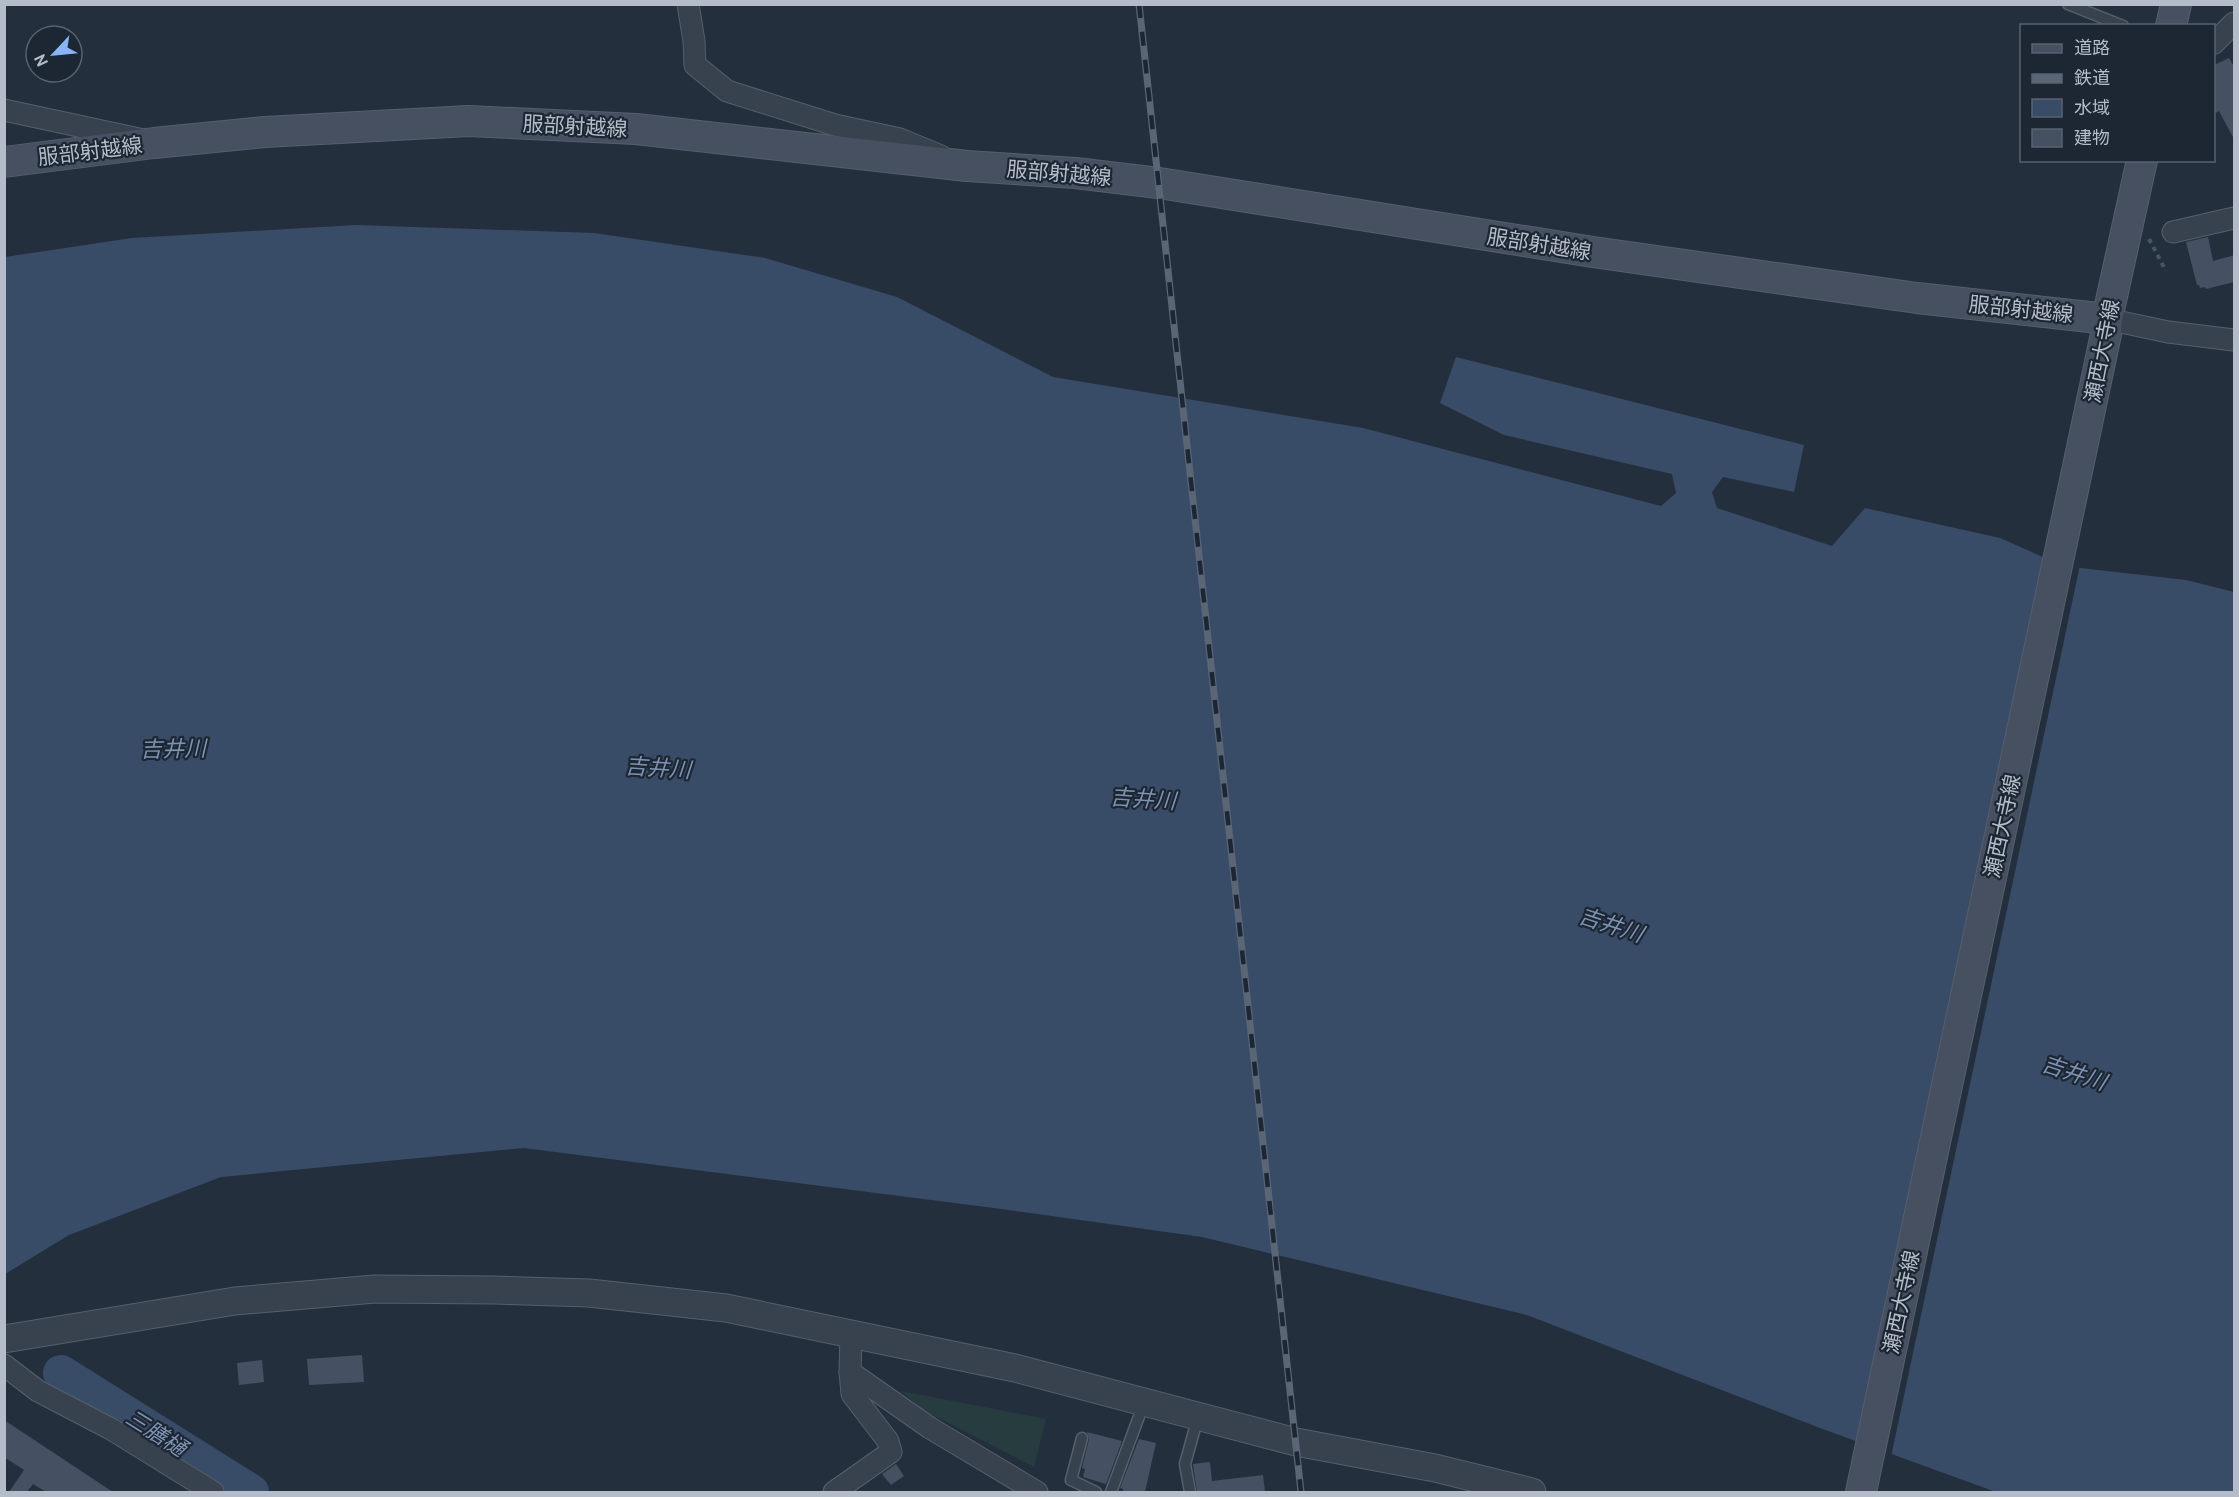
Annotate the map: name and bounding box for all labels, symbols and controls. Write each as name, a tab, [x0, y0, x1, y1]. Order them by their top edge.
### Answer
north arrow	[24, 24, 84, 84]
legend	[2020, 24, 2215, 162]
text: 道路	[2074, 37, 2110, 59]
text: N	[30, 51, 52, 70]
text: 鉄道	[2074, 67, 2110, 89]
text: 水域	[2074, 97, 2110, 119]
street label: 服部射越線	[522, 111, 628, 141]
text: 建物	[2074, 127, 2110, 149]
street label: 服部射越線	[36, 132, 144, 170]
street label: 服部射越線	[1006, 156, 1112, 190]
street label: 服部射越線	[1485, 223, 1593, 265]
street label: 服部射越線	[1967, 291, 2075, 327]
street label: 瀬西大寺線	[2080, 297, 2124, 405]
water label: 吉井川	[140, 735, 208, 763]
water label: 吉井川	[624, 752, 694, 784]
street label: 瀬西大寺線	[1979, 772, 2025, 880]
water label: 吉井川	[1109, 783, 1179, 815]
water label: 吉井川	[1575, 902, 1648, 949]
water label: 吉井川	[2038, 1050, 2111, 1097]
street label: 瀬西大寺線	[1878, 1248, 1924, 1356]
water label: 三膳樋	[121, 1404, 194, 1464]

